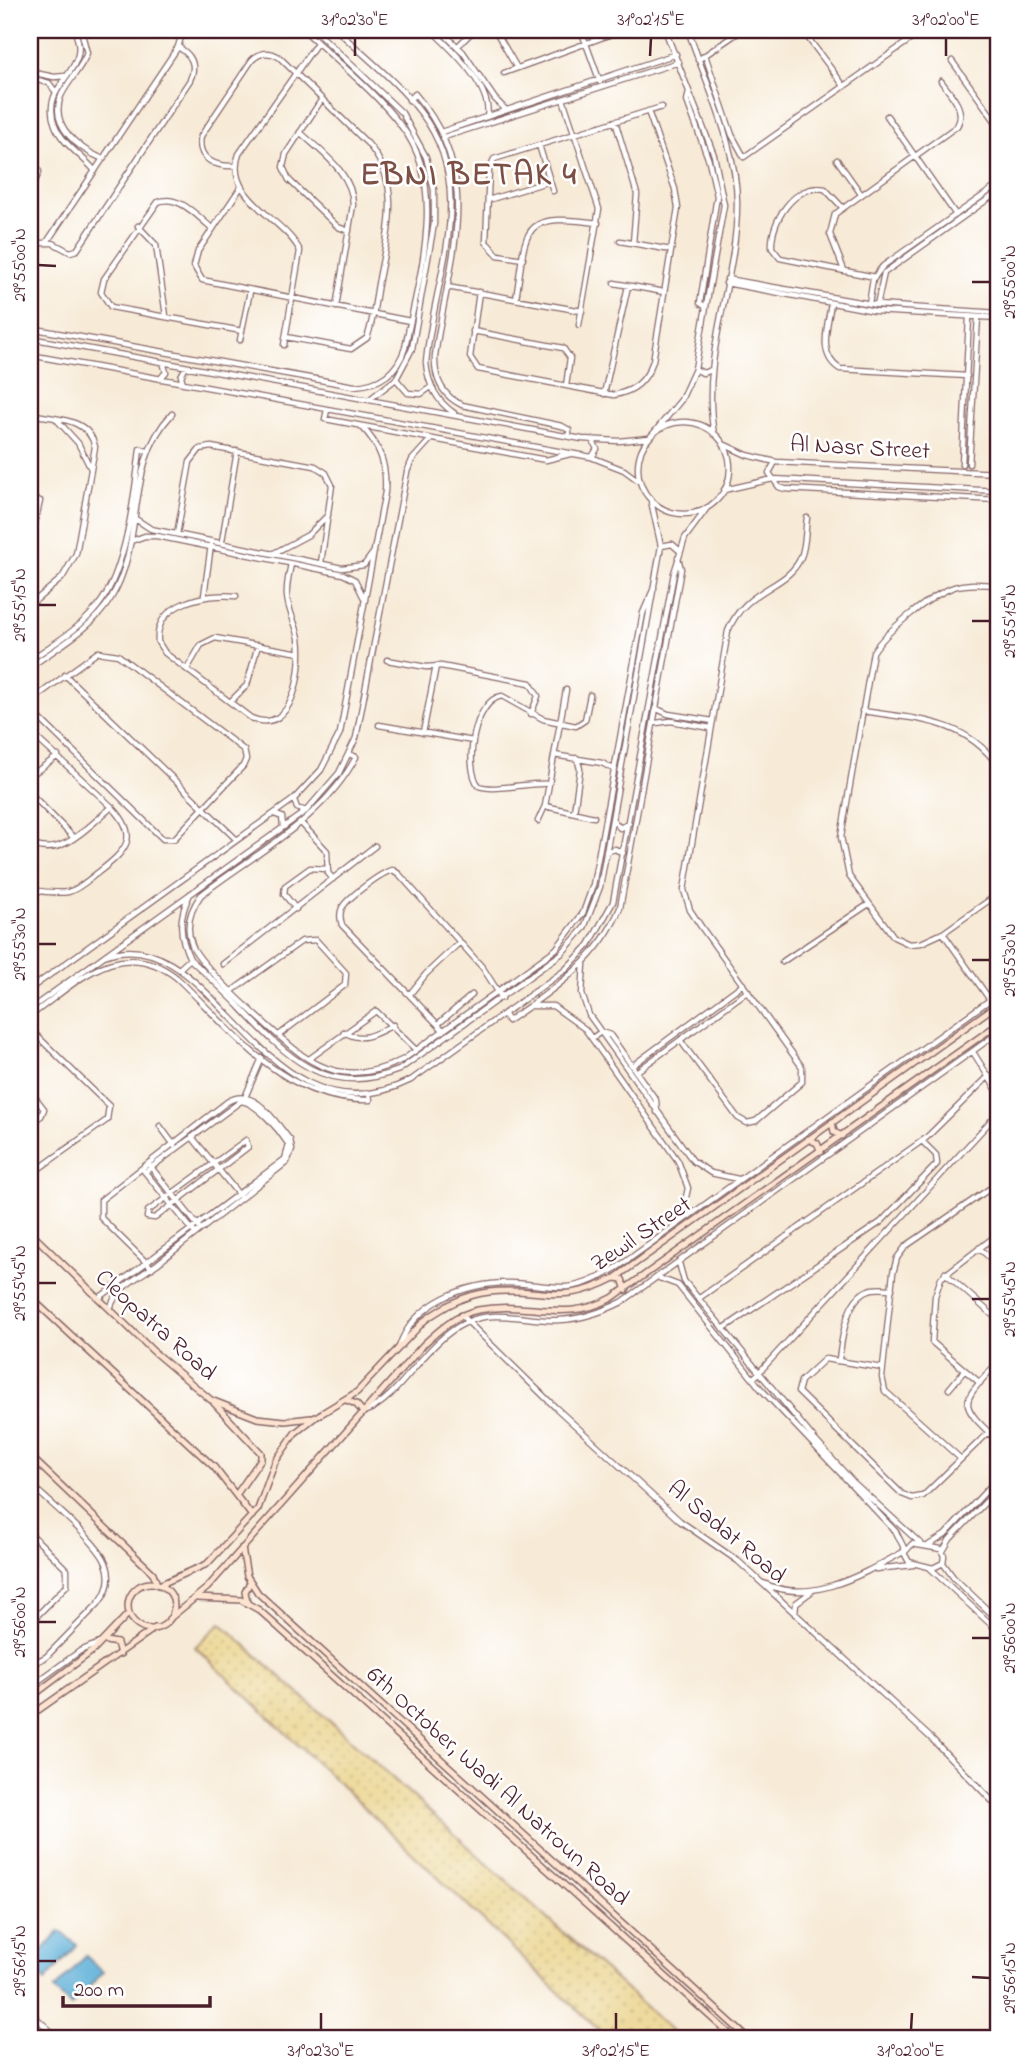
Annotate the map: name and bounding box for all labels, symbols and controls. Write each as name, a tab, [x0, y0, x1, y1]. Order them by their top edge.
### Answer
text: 31°02'30"E	[322, 8, 389, 34]
text: 31°02'15"E	[617, 8, 685, 34]
text: 31°02'00"E	[912, 8, 980, 34]
district label: EBNI BETAK 4	[360, 153, 578, 200]
text: 29°55'00"N	[8, 228, 34, 302]
text: 29°55'00"N	[998, 245, 1024, 319]
street label: Al Nasr Street	[789, 428, 931, 470]
text: 29°55'15"N	[8, 568, 34, 642]
text: 29°55'15"N	[998, 584, 1024, 658]
text: 29°55'30"N	[8, 907, 34, 981]
text: 29°55'30"N	[998, 923, 1024, 997]
street label: Zewil Street	[585, 1188, 699, 1282]
text: 29°55'45"N	[8, 1245, 34, 1321]
text: 29°55'45"N	[998, 1261, 1024, 1337]
street label: Cleopatra Road	[86, 1262, 224, 1391]
street label: Al Sadat Road	[659, 1473, 794, 1594]
text: 29°56'00"N	[8, 1586, 34, 1658]
text: 29°56'00"N	[998, 1602, 1024, 1674]
street label: 6th October, Wadi Al Natroun Road	[357, 1659, 637, 1916]
text: 29°56'15"N	[8, 1925, 34, 1997]
text: 29°56'15"N	[998, 1942, 1024, 2014]
scale bar	[63, 1964, 210, 2008]
text: 200 m	[74, 1976, 124, 2006]
text: 31°02'30"E	[288, 2039, 355, 2065]
text: 31°02'15"E	[582, 2039, 650, 2065]
text: 31°02'00"E	[877, 2039, 945, 2065]

